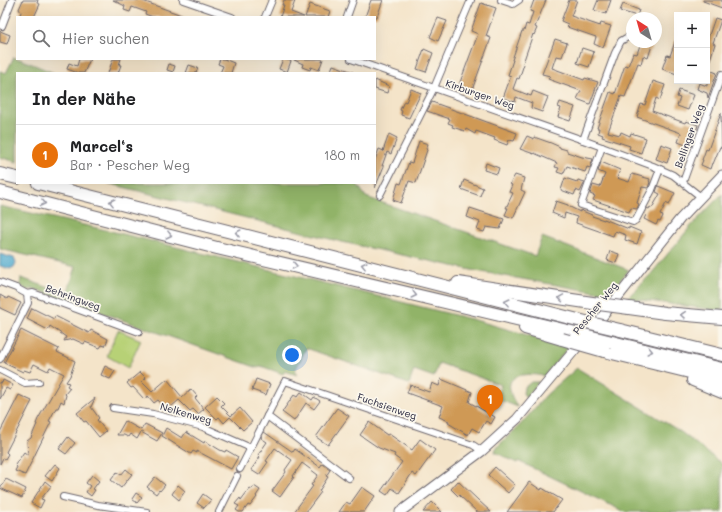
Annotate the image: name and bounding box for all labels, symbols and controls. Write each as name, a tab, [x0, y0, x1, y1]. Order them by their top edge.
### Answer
north arrow	[626, 12, 662, 48]
map controls	[674, 12, 710, 84]
button: +	[674, 12, 710, 48]
search box	[16, 16, 376, 60]
icon: search	[30, 27, 52, 49]
text: Hier suchen	[62, 28, 149, 48]
button: −	[674, 48, 710, 84]
street label: Kirburger Weg	[444, 76, 516, 112]
text: In der Nähe	[32, 87, 136, 109]
street label: Bellinger Weg	[671, 102, 707, 170]
text: Marcel‘s	[70, 136, 133, 156]
text: 1	[42, 146, 48, 163]
text: 180 m	[324, 146, 360, 163]
text: Bar · Pescher Weg	[70, 156, 190, 173]
one-way arrow	[40, 198, 46, 206]
one-way arrow	[108, 198, 115, 206]
one-way arrow	[165, 230, 172, 239]
one-way arrow	[235, 230, 241, 238]
one-way arrow	[292, 261, 299, 270]
one-way arrow	[361, 261, 368, 270]
street label: Pescher Weg	[569, 279, 621, 337]
street label: Behringweg	[44, 281, 102, 313]
one-way arrow	[411, 290, 417, 298]
one-way arrow	[557, 294, 564, 303]
one-way arrow	[504, 299, 510, 307]
one-way arrow	[680, 310, 686, 319]
your location	[282, 345, 302, 365]
one-way arrow	[646, 346, 653, 355]
pin: 1	[477, 385, 503, 418]
street label: Fuchsienweg	[355, 389, 419, 423]
street label: Nelkenweg	[159, 399, 214, 427]

